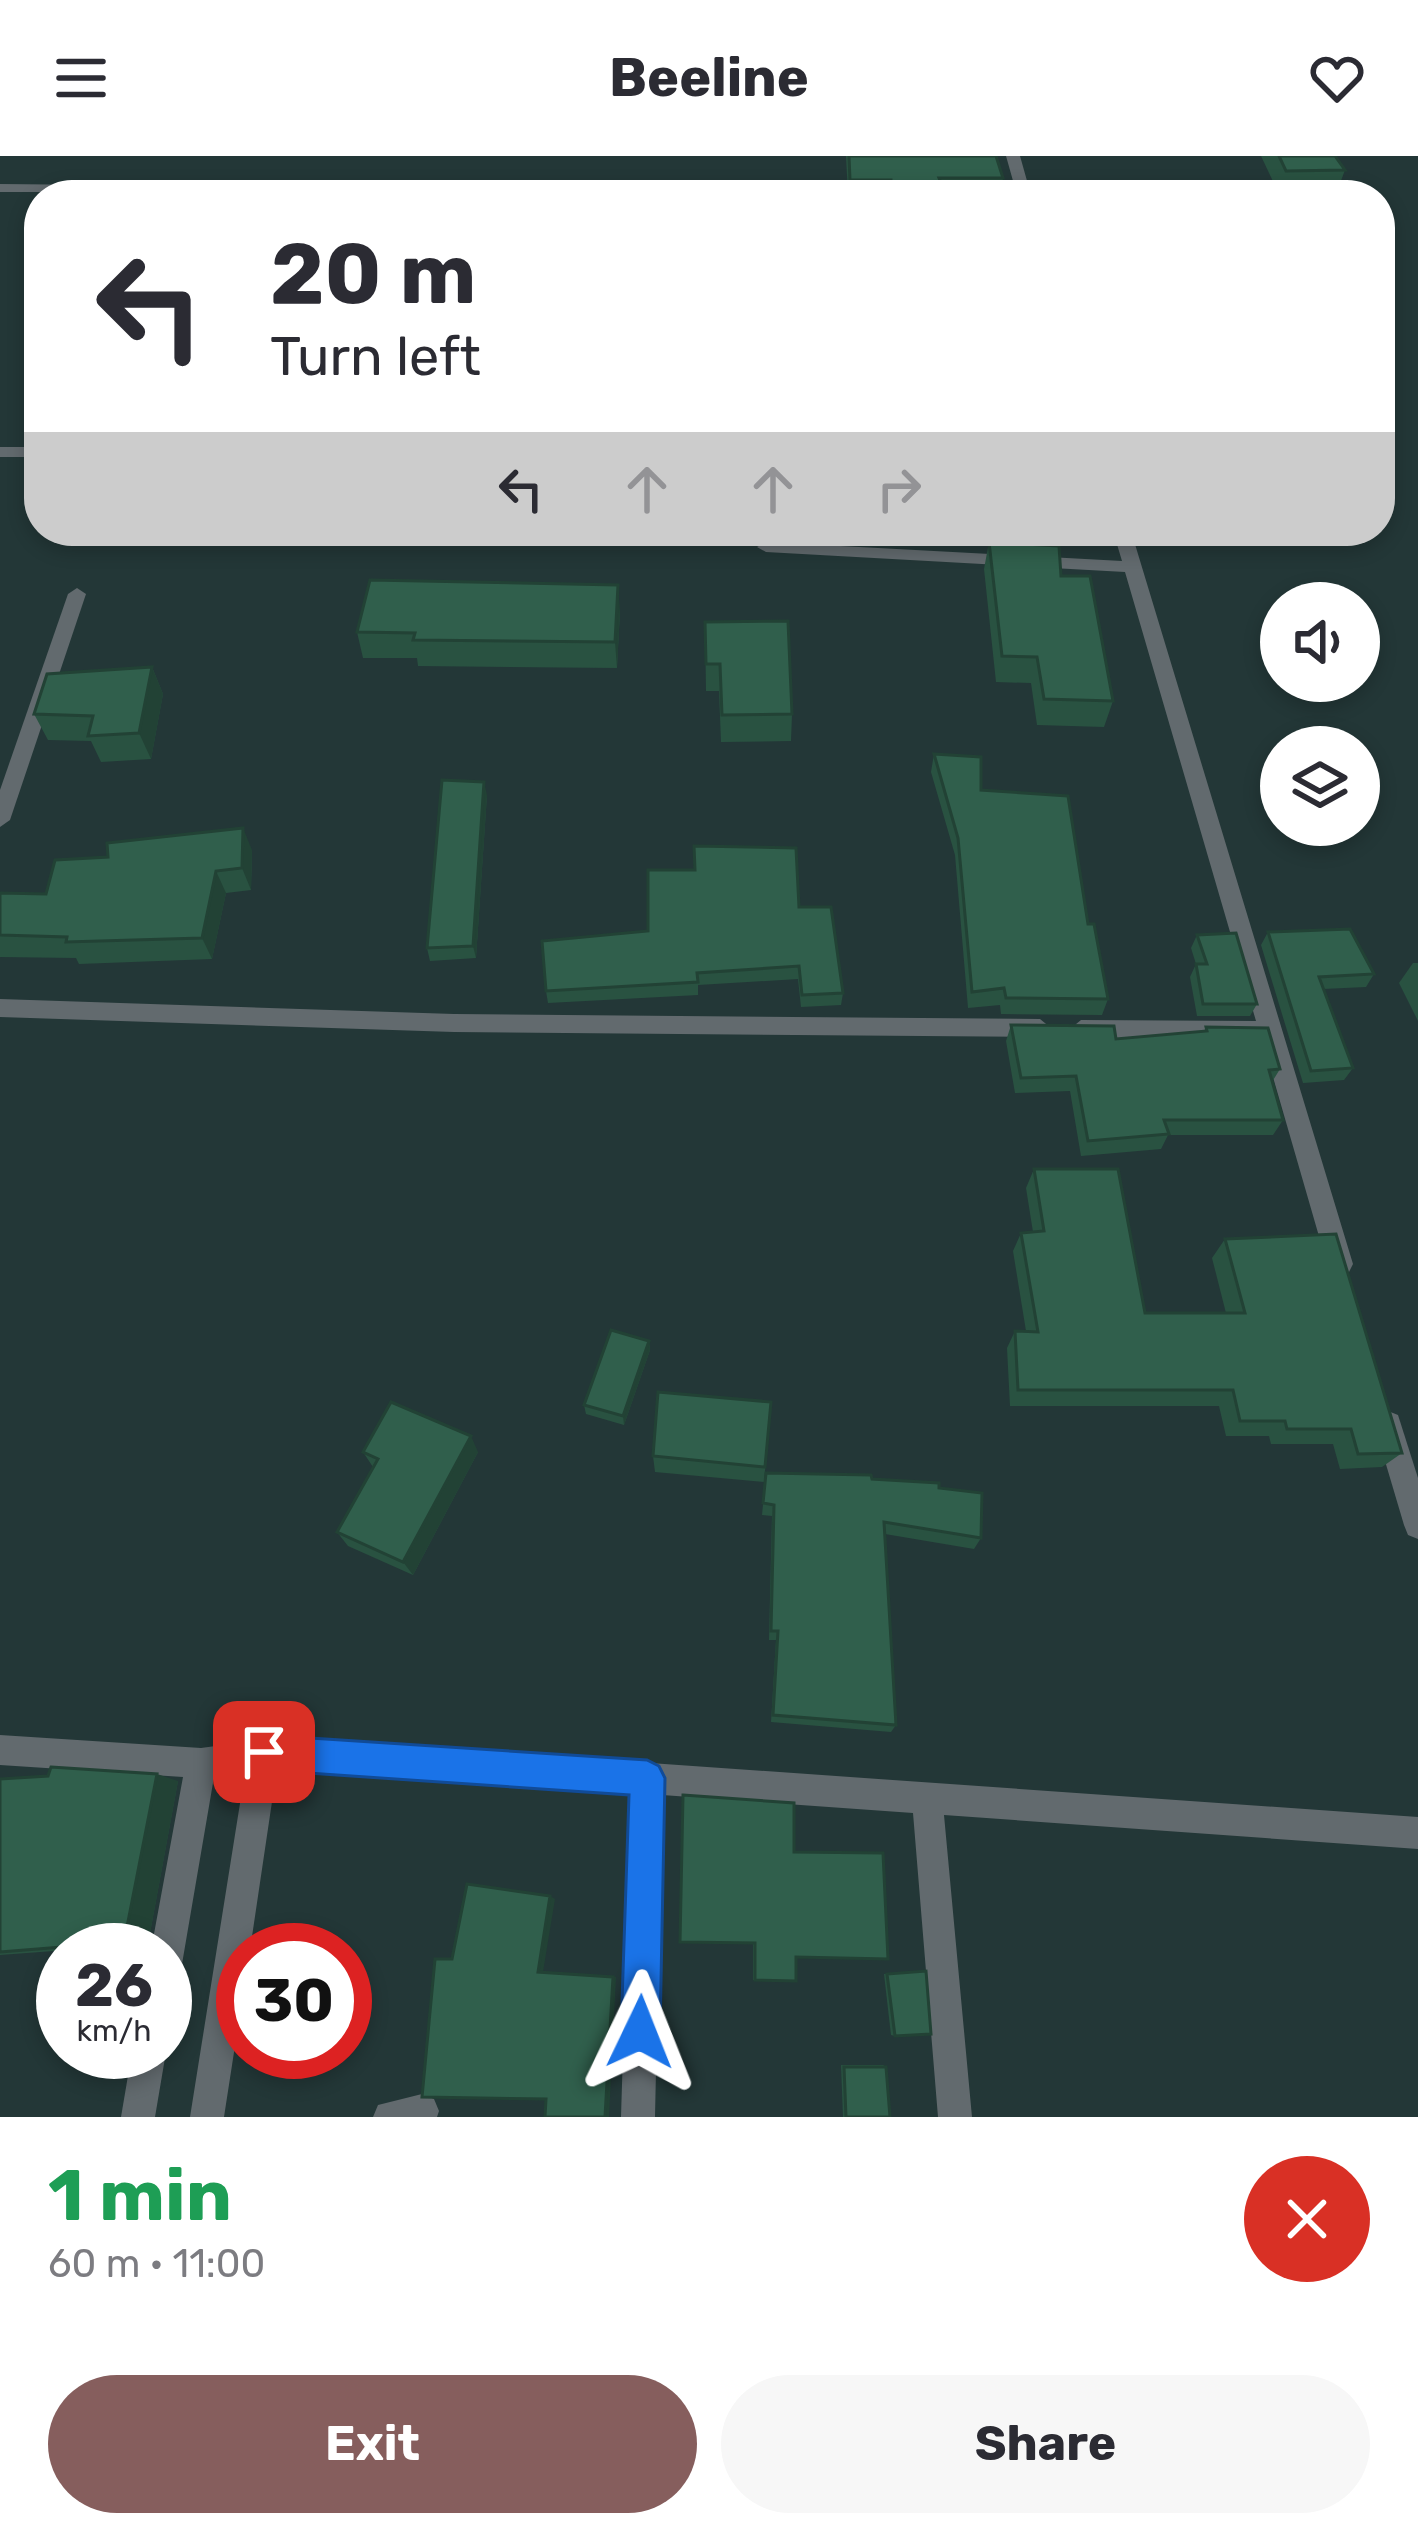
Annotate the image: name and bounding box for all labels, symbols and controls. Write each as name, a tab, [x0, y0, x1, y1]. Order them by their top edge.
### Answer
icon: menu	[48, 45, 114, 111]
icon: heart	[1304, 45, 1370, 111]
text: Beeline	[609, 46, 809, 110]
text: 20 m	[270, 224, 477, 324]
icon: left	[72, 228, 228, 384]
text: Turn left	[270, 325, 481, 389]
icon: left	[488, 456, 554, 522]
icon: ahead	[614, 456, 680, 522]
icon: ahead	[740, 456, 806, 522]
icon: right	[866, 456, 932, 522]
map controls	[1260, 582, 1380, 846]
button: sound	[1260, 582, 1380, 702]
button: layers	[1260, 726, 1380, 846]
pin	[213, 1701, 315, 1803]
icon: arrive	[231, 1719, 297, 1785]
speed limit sign: 30	[216, 1923, 372, 2079]
text: 26	[75, 1950, 153, 2021]
position arrow	[577, 1969, 703, 2095]
text: km/h	[77, 2013, 151, 2049]
text: 1 min	[48, 2153, 232, 2238]
button: close	[1244, 2156, 1370, 2282]
text: 60 m · 11:00	[48, 2241, 265, 2287]
button: Exit	[48, 2375, 697, 2513]
button: Share	[721, 2375, 1370, 2513]

